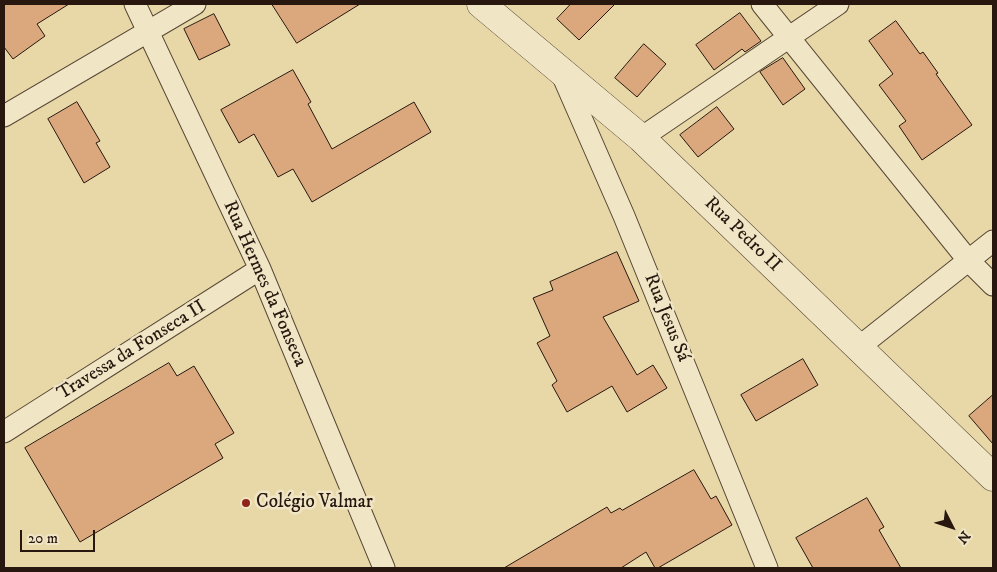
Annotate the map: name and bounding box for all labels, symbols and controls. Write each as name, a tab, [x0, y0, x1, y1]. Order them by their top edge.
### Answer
street label: Rua Pedro II	[699, 193, 785, 277]
street label: Rua Hermes da Fonseca	[217, 197, 311, 371]
street label: Rua Jesus Sá	[638, 271, 694, 365]
street label: Travessa da Fonseca II	[54, 296, 210, 406]
place label: Colégio Valmar	[256, 492, 373, 514]
marker: Colégio Valmar	[240, 497, 252, 509]
north arrow	[927, 502, 977, 552]
scale bar	[22, 520, 98, 552]
text: N	[953, 527, 974, 547]
text: 20 m	[28, 529, 58, 548]

